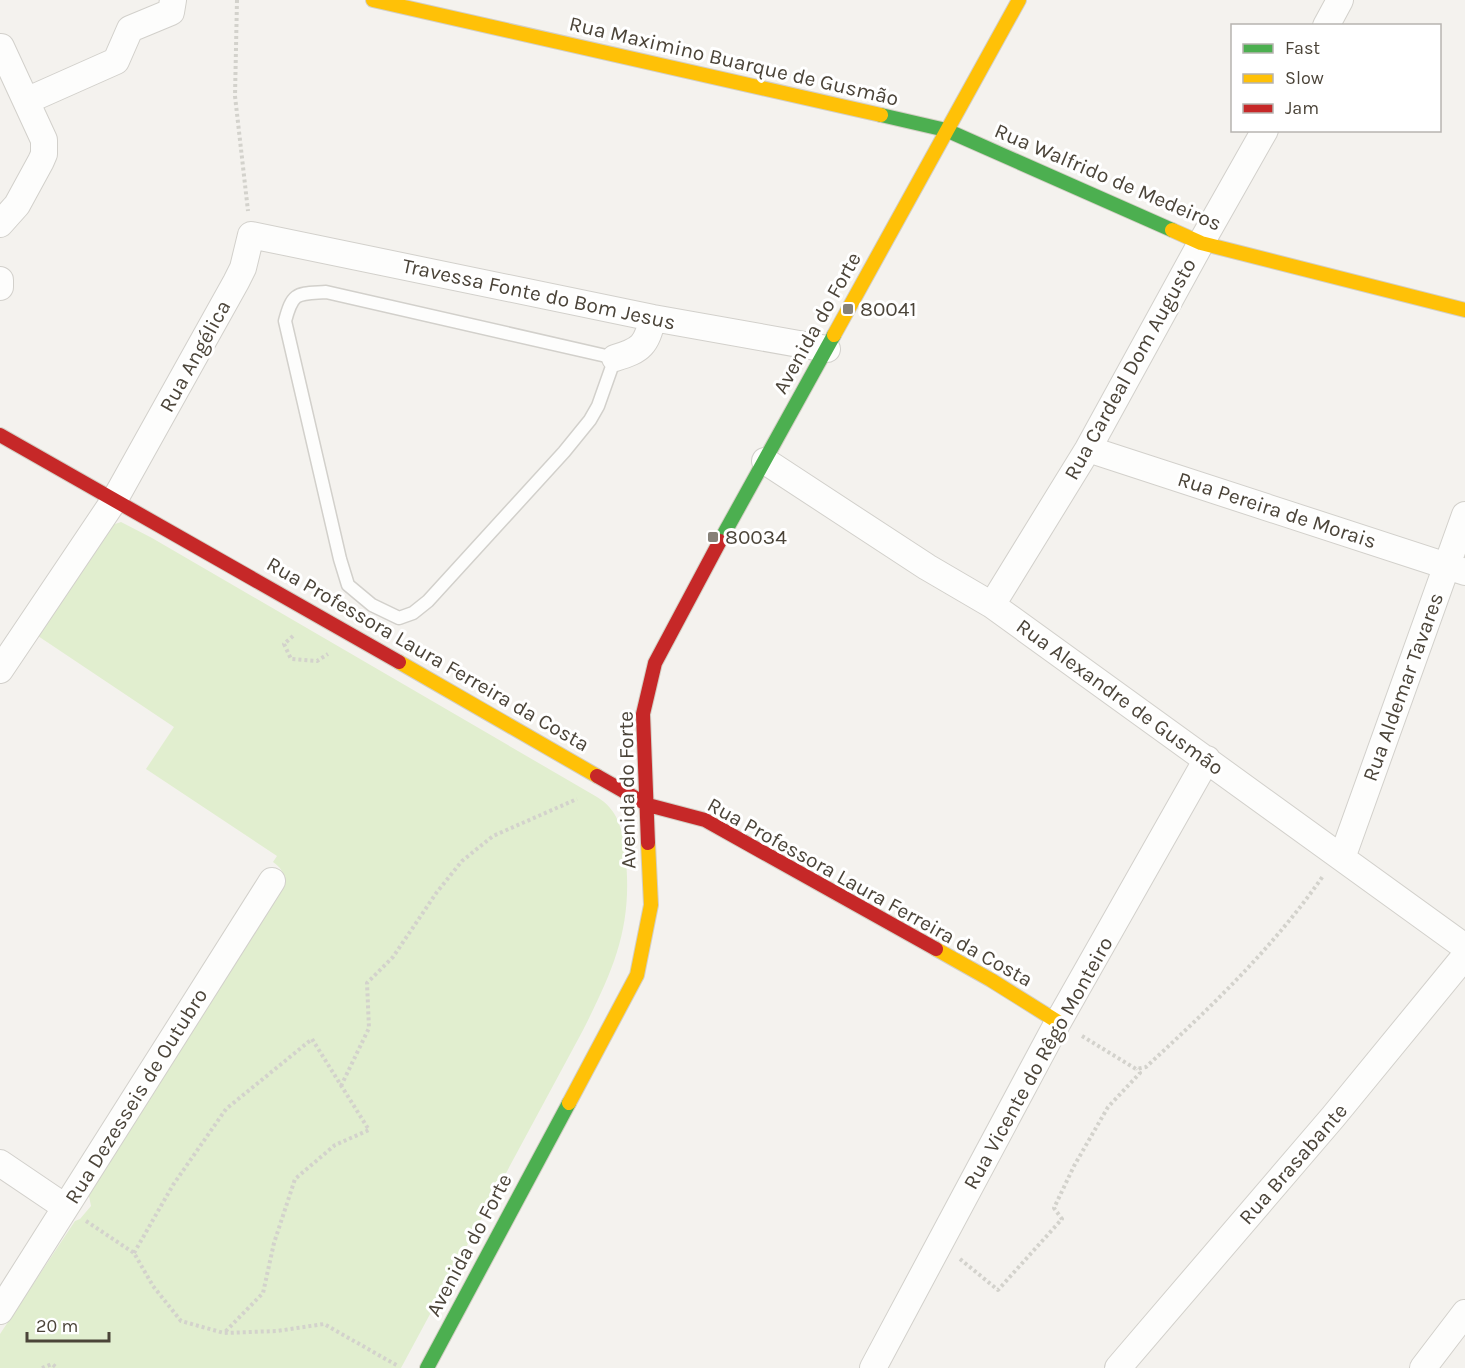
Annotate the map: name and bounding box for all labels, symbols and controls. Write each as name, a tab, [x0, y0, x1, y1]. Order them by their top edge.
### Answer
street label: Rua Maximino Buarque de Gusmão	[567, 11, 901, 111]
legend	[1231, 24, 1441, 132]
text: Fast	[1285, 37, 1320, 59]
text: Slow	[1285, 67, 1324, 89]
text: Jam	[1285, 97, 1319, 119]
street label: Rua Walfrido de Medeiros	[991, 118, 1225, 236]
street label: Avenida do Forte	[768, 248, 866, 398]
street label: Travessa Fonte do Bom Jesus	[400, 253, 678, 335]
street label: Rua Cardeal Dom Augusto	[1059, 254, 1201, 484]
street label: Rua Angélica	[154, 296, 236, 416]
place label: 80041	[860, 297, 917, 321]
marker: 80041	[841, 302, 855, 316]
street label: Rua Pereira de Morais	[1175, 467, 1379, 553]
place label: 80034	[725, 525, 787, 549]
marker: 80034	[706, 530, 720, 544]
street label: Rua Professora Laura Ferreira da Costa	[263, 552, 593, 756]
street label: Rua Aldemar Tavares	[1358, 589, 1448, 785]
street label: Rua Alexandre de Gusmão	[1012, 614, 1228, 780]
street label: Avenida do Forte	[614, 711, 640, 869]
street label: Rua Professora Laura Ferreira da Costa	[703, 792, 1037, 992]
street label: Rua Vicente do Rêgo Monteiro	[958, 933, 1118, 1193]
street label: Rua Dezesseis de Outubro	[60, 984, 212, 1208]
street label: Rua Brasabante	[1234, 1099, 1352, 1229]
street label: Avenida do Forte	[421, 1170, 517, 1320]
scale bar	[27, 1305, 110, 1343]
text: 20 m	[36, 1315, 78, 1337]

